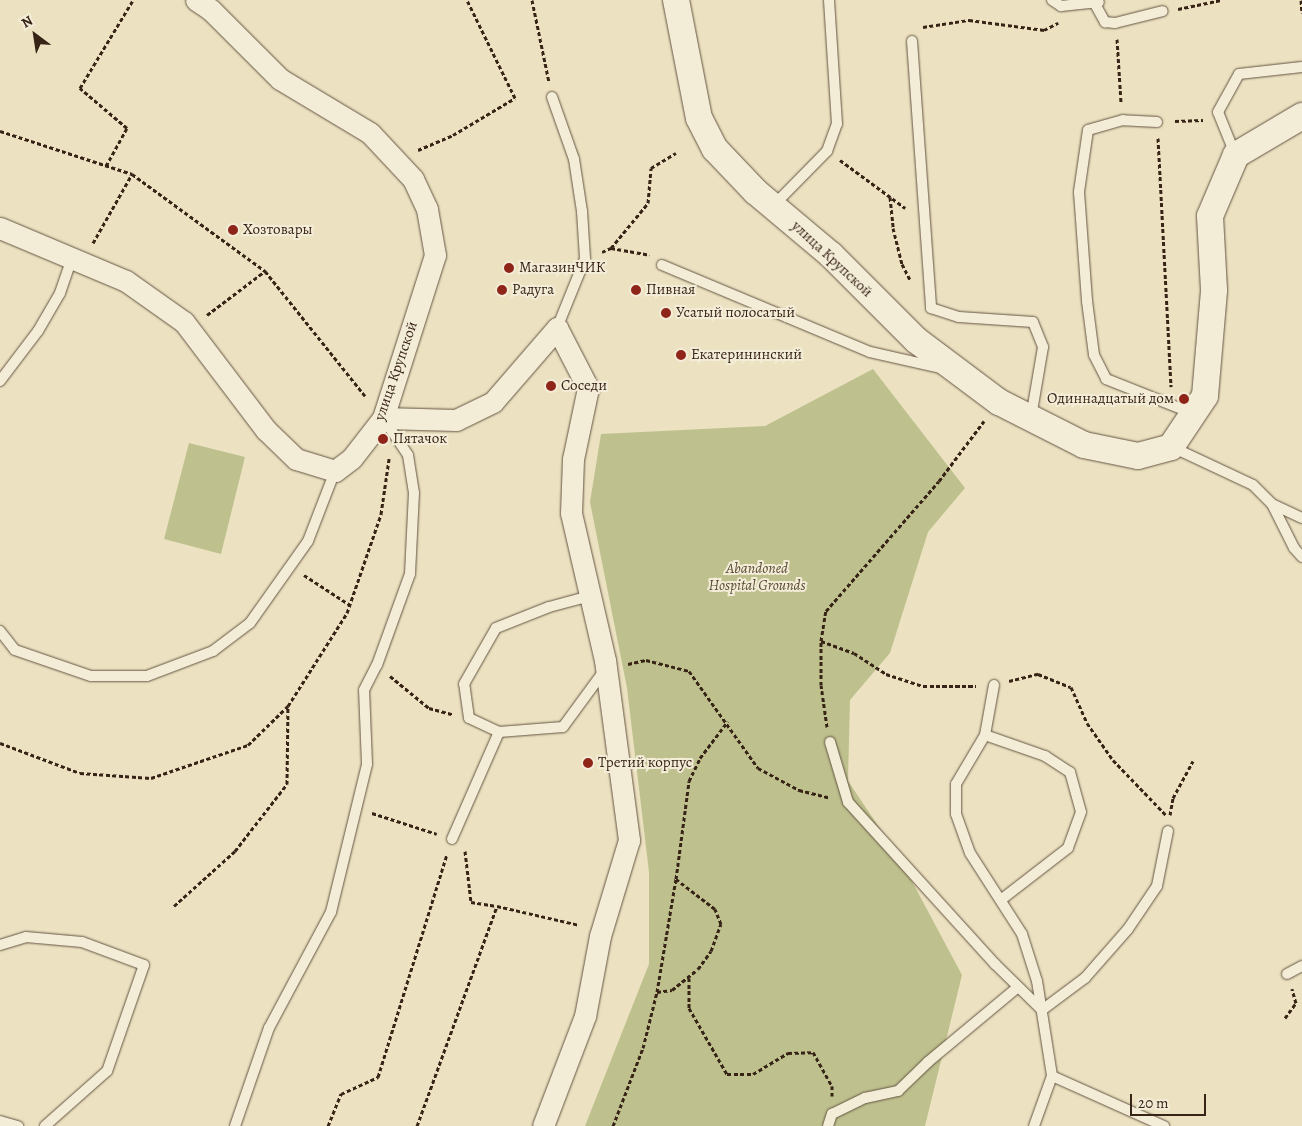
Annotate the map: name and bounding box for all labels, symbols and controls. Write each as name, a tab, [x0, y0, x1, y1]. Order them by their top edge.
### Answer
north arrow	[10, 10, 60, 60]
text: N	[18, 11, 36, 32]
street label: улица Крупской	[788, 217, 876, 301]
place label: Хозтовары	[243, 221, 313, 239]
marker: Хозтовары	[227, 224, 239, 236]
place label: МагазинЧИК	[519, 259, 605, 277]
marker: МагазинЧИК	[503, 262, 515, 274]
place label: Радуга	[512, 281, 554, 299]
place label: Пивная	[646, 281, 695, 299]
marker: Радуга	[496, 284, 508, 296]
marker: Пивная	[630, 284, 642, 296]
place label: Усатый полосатый	[676, 304, 795, 322]
marker: Усатый полосатый	[660, 307, 672, 319]
street label: улица Крупской	[371, 319, 421, 423]
place label: Екатерининский	[691, 346, 802, 364]
marker: Екатерининский	[675, 349, 687, 361]
place label: Соседи	[561, 377, 607, 395]
marker: Соседи	[545, 380, 557, 392]
place label: Одиннадцатый дом	[1047, 390, 1174, 408]
marker: Одиннадцатый дом	[1178, 393, 1190, 405]
place label: Пятачок	[393, 430, 447, 448]
marker: Пятачок	[377, 433, 389, 445]
park label: Abandoned Hospital Grounds	[708, 559, 806, 594]
place label: Третий корпус	[598, 754, 692, 772]
marker: Третий корпус	[582, 757, 594, 769]
scale bar	[1132, 1084, 1208, 1116]
text: 20 m	[1138, 1093, 1169, 1113]

